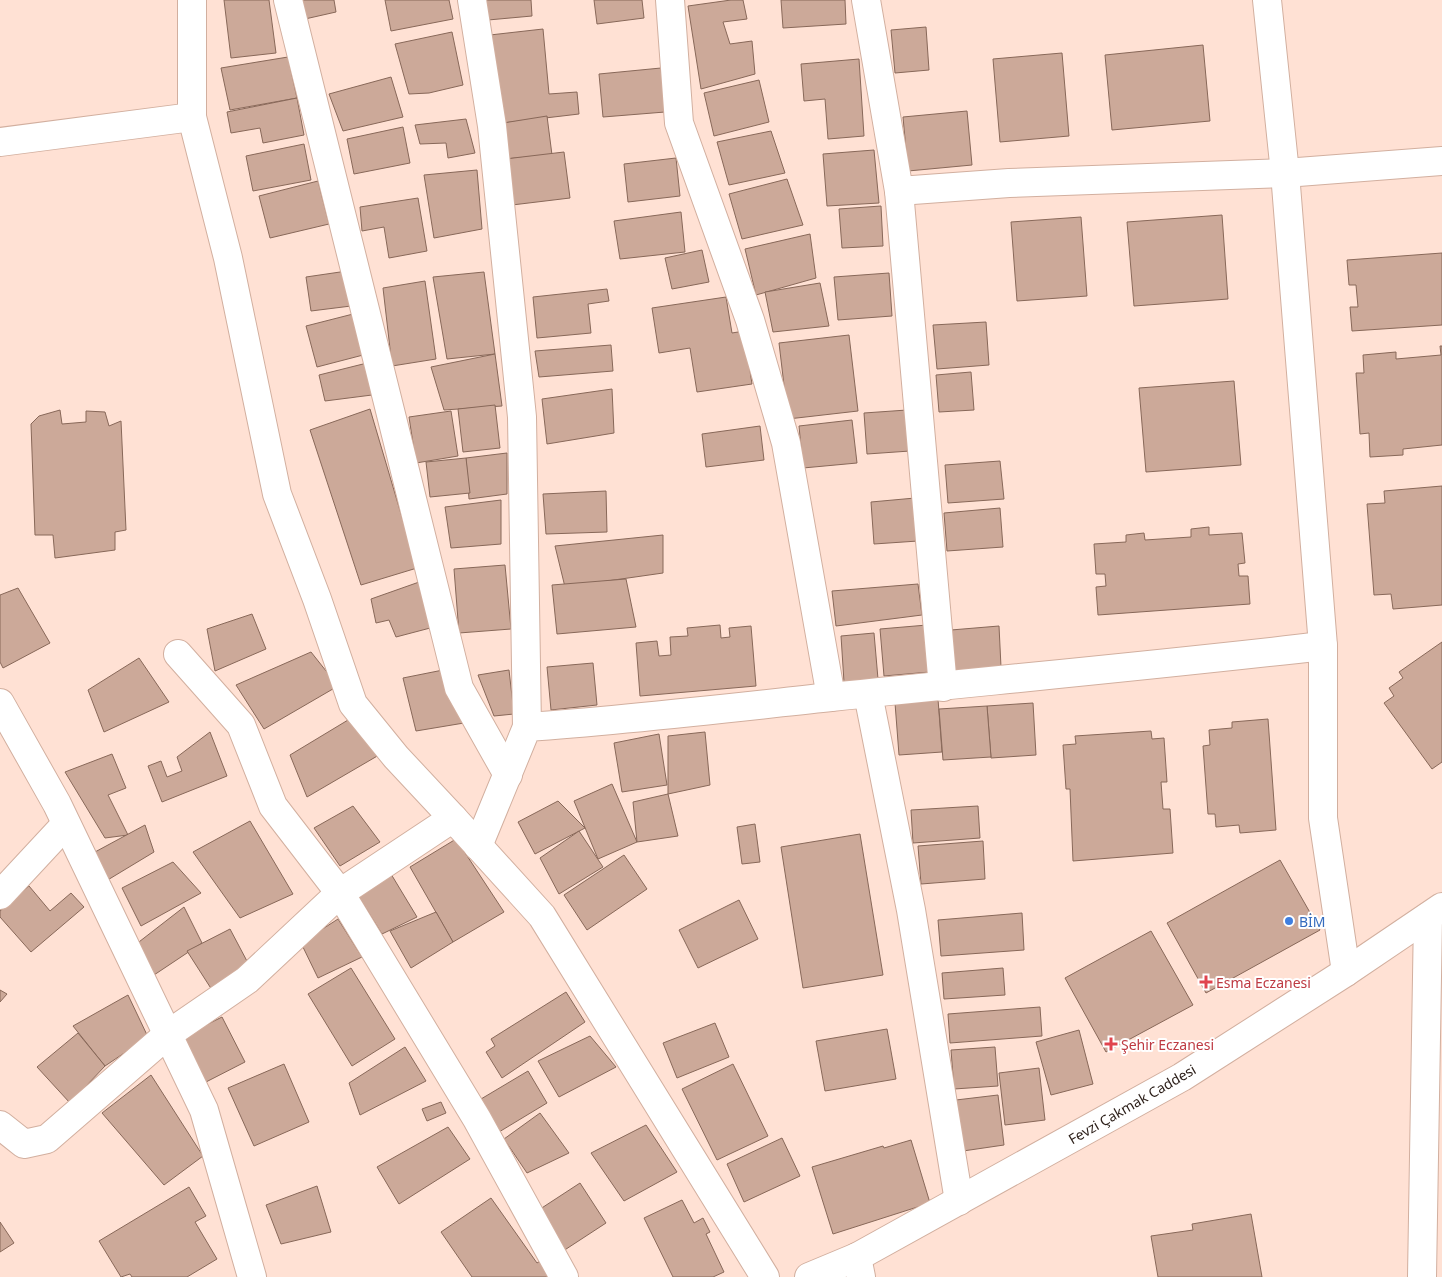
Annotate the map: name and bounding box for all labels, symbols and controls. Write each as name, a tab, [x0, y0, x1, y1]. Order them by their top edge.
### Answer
place label: BİM	[1299, 912, 1326, 931]
marker: BİM	[1283, 915, 1295, 927]
place label: Esma Eczanesi	[1216, 973, 1311, 992]
marker: Esma Eczanesi	[1200, 976, 1212, 988]
place label: Şehir Eczanesi	[1121, 1035, 1214, 1054]
marker: Şehir Eczanesi	[1105, 1038, 1117, 1050]
street label: Fevzi Çakmak Caddesi	[1065, 1060, 1199, 1148]

